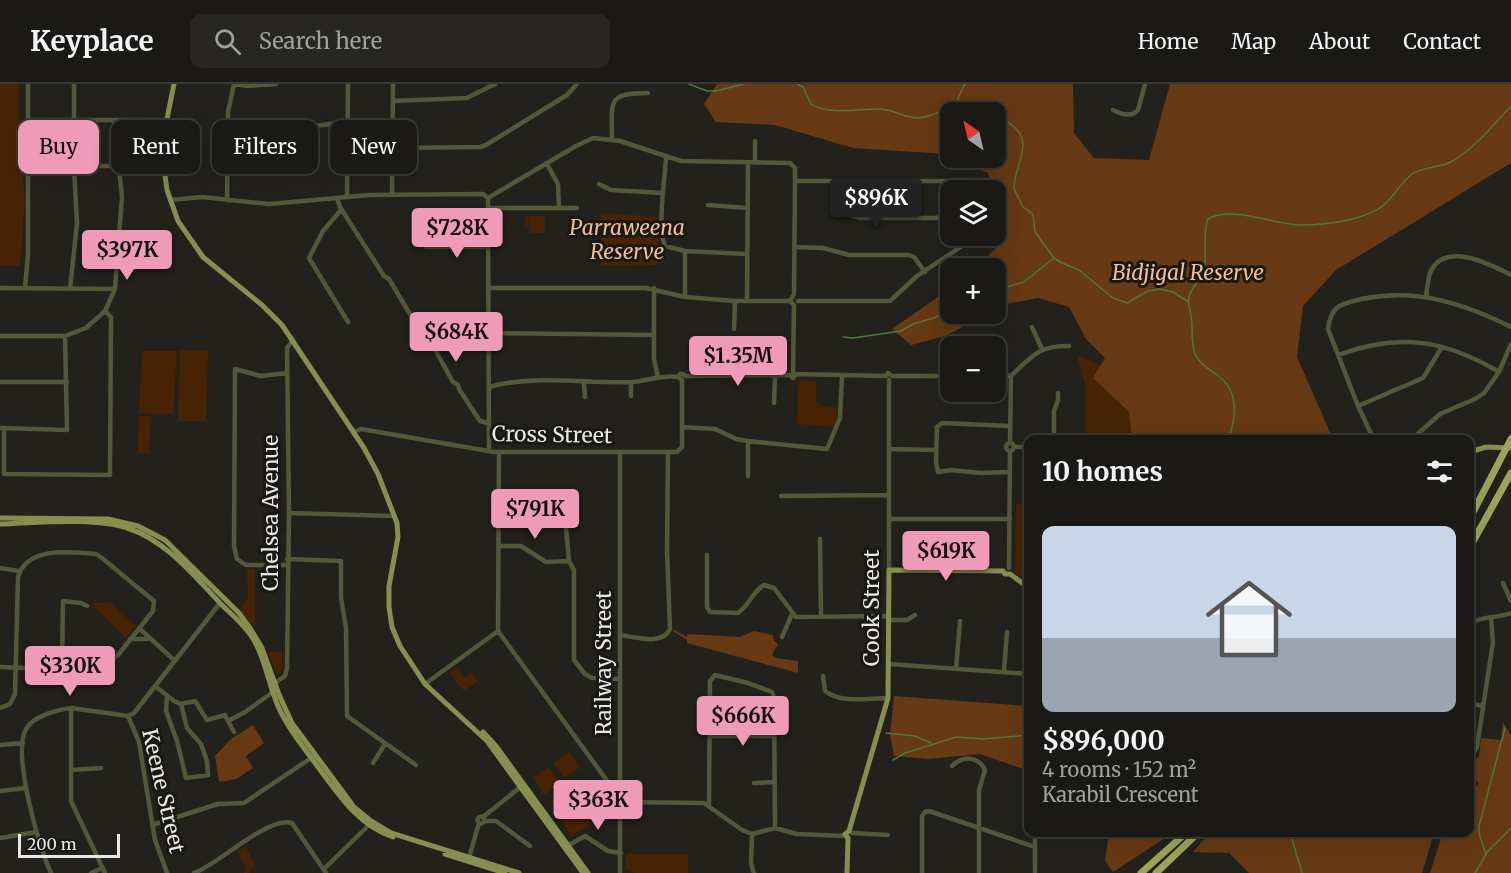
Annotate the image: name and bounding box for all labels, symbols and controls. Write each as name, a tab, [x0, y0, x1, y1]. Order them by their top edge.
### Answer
search box	[190, 14, 610, 68]
text: Keyplace	[30, 23, 154, 59]
icon: search	[211, 25, 244, 58]
text: Search here	[259, 27, 382, 55]
text: Home	[1138, 28, 1198, 55]
text: Map	[1231, 28, 1276, 55]
text: About	[1309, 28, 1370, 55]
text: Contact	[1403, 28, 1481, 55]
north arrow	[940, 102, 1006, 168]
map controls	[940, 102, 1006, 402]
chip: Buy	[18, 120, 99, 174]
chip: Rent	[111, 120, 200, 174]
chip: Filters	[212, 120, 318, 174]
chip: New	[330, 120, 417, 174]
pin: $896K	[834, 178, 918, 229]
button: layers	[940, 180, 1006, 246]
text: $896K	[844, 185, 908, 210]
pin: $728K	[415, 208, 499, 259]
park label: Parraweena Reserve	[569, 214, 685, 265]
text: $728K	[426, 215, 488, 240]
pin: $397K	[85, 230, 169, 281]
text: $397K	[96, 237, 158, 262]
button: +	[940, 258, 1006, 324]
park label: Bidjigal Reserve	[1112, 259, 1264, 286]
pin: $684K	[414, 312, 498, 363]
text: $684K	[424, 319, 488, 344]
pin: $1.35M	[689, 336, 787, 387]
button: −	[940, 336, 1006, 402]
text: $1.35M	[703, 343, 773, 368]
street label: Cross Street	[492, 420, 612, 449]
street label: Chelsea Avenue	[257, 435, 284, 591]
text: 10 homes	[1042, 455, 1163, 488]
icon: filters	[1423, 455, 1456, 488]
pin: $791K	[493, 489, 577, 540]
text: $791K	[505, 496, 565, 521]
pin: $619K	[904, 531, 988, 582]
text: $619K	[916, 538, 976, 563]
street label: Cook Street	[858, 550, 885, 666]
icon: home	[1195, 565, 1303, 673]
street label: Railway Street	[590, 591, 617, 735]
pin: $330K	[28, 646, 112, 697]
text: $330K	[39, 653, 101, 678]
pin: $666K	[701, 696, 785, 747]
text: $666K	[711, 703, 775, 728]
text: $896,000	[1042, 724, 1165, 757]
street label: Keene Street	[136, 726, 191, 856]
text: 4 rooms · 152 m²	[1042, 757, 1196, 782]
pin: $363K	[556, 780, 640, 831]
text: Karabil Crescent	[1042, 782, 1199, 807]
text: $363K	[568, 787, 628, 812]
scale bar	[18, 831, 120, 858]
text: 200 m	[27, 834, 77, 854]

